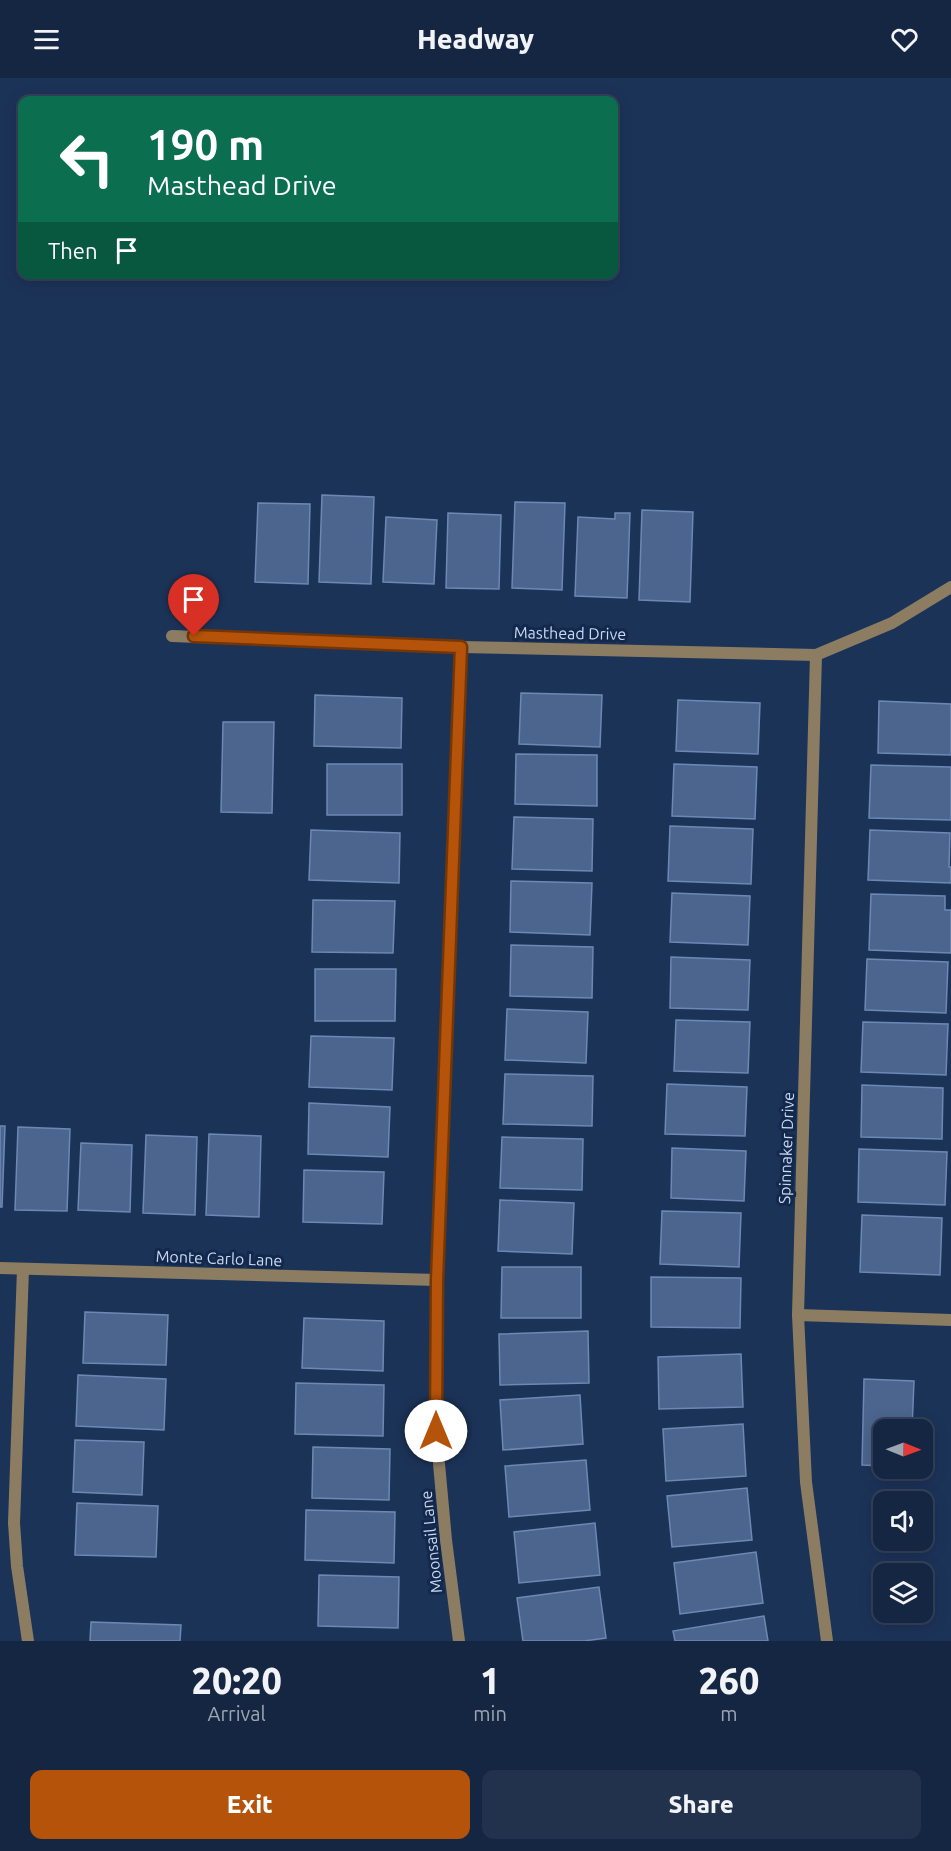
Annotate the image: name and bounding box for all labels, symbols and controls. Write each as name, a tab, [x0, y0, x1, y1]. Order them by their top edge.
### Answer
icon: menu	[30, 23, 63, 56]
icon: heart	[888, 23, 921, 56]
text: Headway	[417, 24, 534, 54]
icon: left	[48, 120, 126, 198]
text: 190 m	[147, 121, 264, 168]
text: Masthead Drive	[147, 170, 337, 200]
icon: arrive	[110, 234, 143, 267]
text: Then	[48, 238, 98, 263]
pin	[168, 574, 219, 636]
icon: arrive	[177, 583, 210, 616]
street label: Masthead Drive	[514, 623, 626, 643]
street label: Spinnaker Drive	[775, 1092, 797, 1204]
street label: Monte Carlo Lane	[155, 1247, 283, 1269]
position arrow	[404, 1399, 468, 1463]
north arrow	[873, 1419, 933, 1479]
map controls	[873, 1419, 933, 1623]
street label: Moonsail Lane	[417, 1490, 445, 1594]
button: sound	[873, 1491, 933, 1551]
button: layers	[873, 1563, 933, 1623]
text: 20:20	[192, 1660, 282, 1701]
text: 1	[480, 1660, 500, 1701]
text: 260	[698, 1660, 759, 1701]
text: Arrival	[208, 1702, 266, 1725]
text: min	[473, 1702, 507, 1725]
text: m	[720, 1702, 738, 1725]
button: Exit	[30, 1770, 470, 1839]
button: Share	[482, 1770, 921, 1839]

